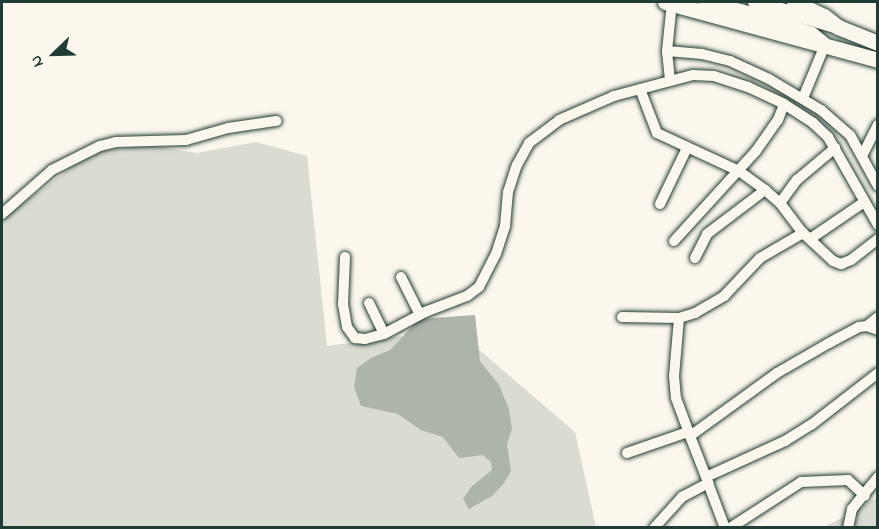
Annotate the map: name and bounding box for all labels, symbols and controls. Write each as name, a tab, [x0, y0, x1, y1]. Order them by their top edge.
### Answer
north arrow	[24, 24, 84, 84]
text: N	[24, 51, 51, 71]

